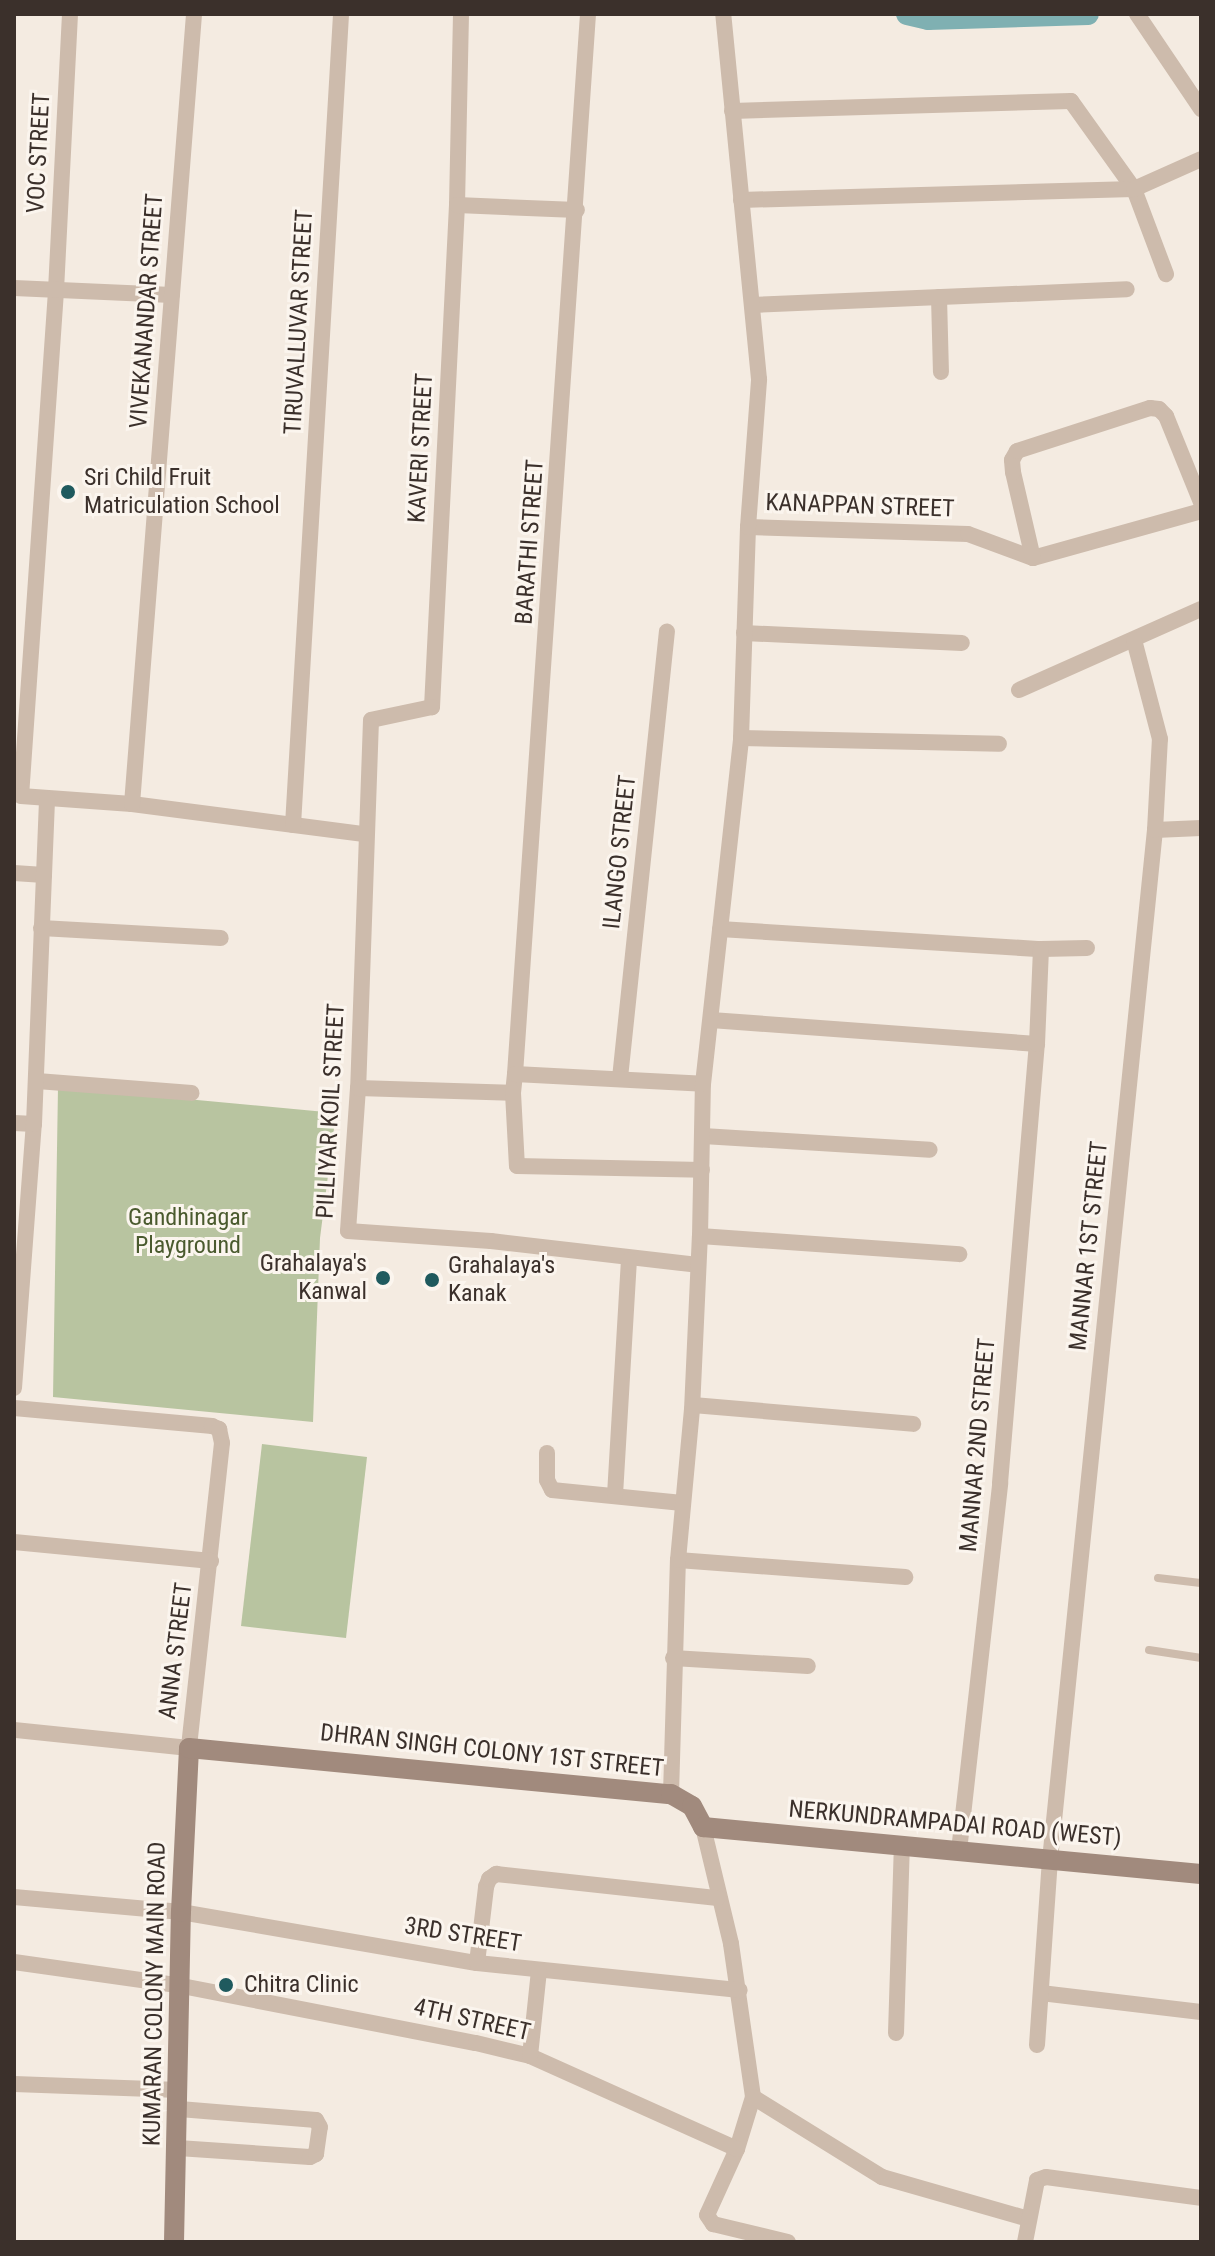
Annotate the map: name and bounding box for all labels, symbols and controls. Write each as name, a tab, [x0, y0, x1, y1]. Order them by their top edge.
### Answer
street label: VOC STREET	[21, 92, 57, 214]
street label: VIVEKANANDAR STREET	[124, 193, 170, 429]
street label: TIRUVALLUVAR STREET	[279, 209, 319, 435]
street label: KAVERI STREET	[403, 372, 439, 524]
street label: BARATHI STREET	[510, 459, 550, 625]
place label: Sri Child Fruit Matriculation School	[84, 464, 280, 520]
marker: Sri Child Fruit Matriculation School	[59, 483, 77, 501]
street label: KANAPPAN STREET	[765, 488, 955, 524]
street label: ILANGO STREET	[598, 774, 642, 930]
street label: PILLIYAR KOIL STREET	[311, 1003, 351, 1219]
street label: MANNAR 1ST STREET	[1064, 1140, 1114, 1352]
park label: Gandhinagar Playground	[128, 1204, 248, 1260]
place label: Grahalaya's Kanwal	[260, 1250, 367, 1306]
place label: Grahalaya's Kanak	[448, 1252, 555, 1308]
marker: Grahalaya's Kanwal	[374, 1269, 392, 1287]
marker: Grahalaya's Kanak	[423, 1271, 441, 1289]
street label: MANNAR 2ND STREET	[954, 1337, 1002, 1553]
street label: ANNA STREET	[153, 1581, 199, 1721]
street label: DHRAN SINGH COLONY 1ST STREET	[319, 1719, 665, 1783]
street label: NERKUNDRAMPADAI ROAD (WEST)	[787, 1795, 1123, 1853]
street label: KUMARAN COLONY MAIN ROAD	[138, 1842, 172, 2146]
street label: 3RD STREET	[402, 1912, 524, 1958]
place label: Chitra Clinic	[244, 1971, 358, 1999]
marker: Chitra Clinic	[215, 1974, 237, 1996]
street label: 4TH STREET	[411, 1993, 533, 2047]

